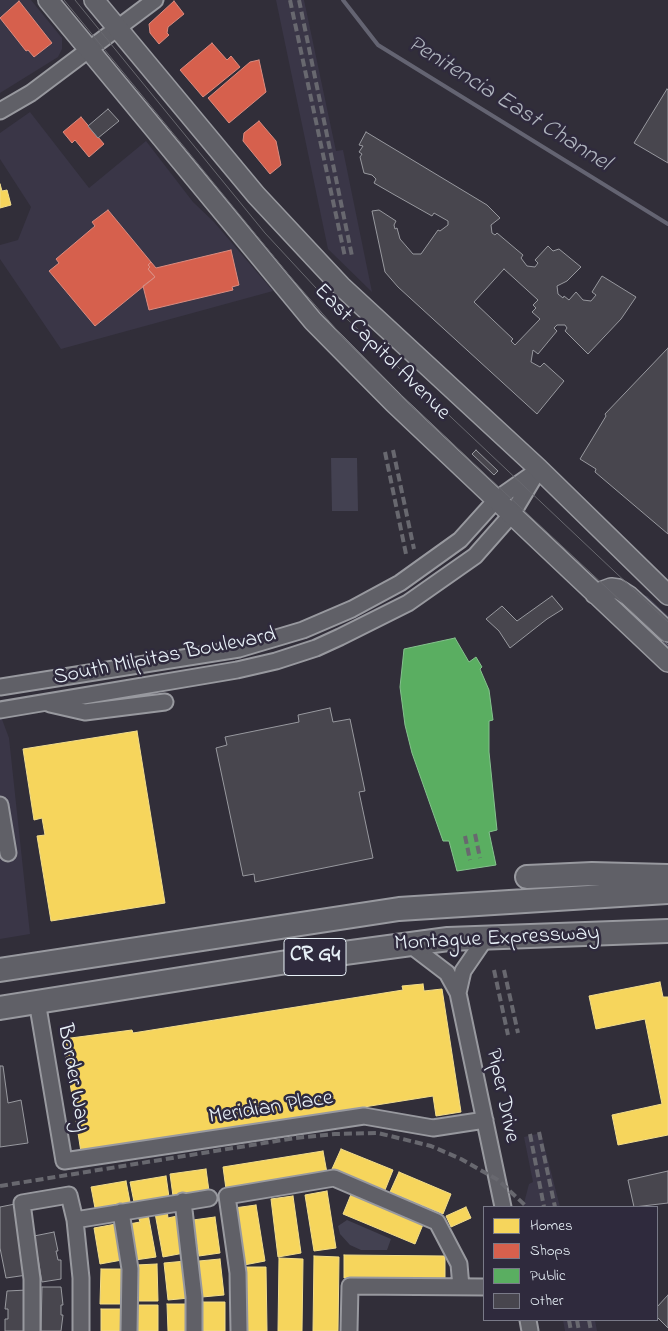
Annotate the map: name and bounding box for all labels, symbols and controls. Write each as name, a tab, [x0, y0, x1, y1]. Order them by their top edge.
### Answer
water label: Penitencia East Channel	[401, 31, 615, 179]
street label: East Capitol Avenue	[307, 279, 455, 427]
street label: South Milpitas Boulevard	[51, 623, 279, 693]
street label: Montague Expressway	[394, 921, 600, 959]
road number: CR G4	[284, 939, 346, 976]
street label: Border Way	[50, 1022, 94, 1134]
street label: Piper Drive	[478, 1047, 524, 1145]
street label: Meridian Place	[207, 1086, 335, 1132]
legend	[483, 1206, 658, 1321]
text: Homes	[530, 1215, 573, 1237]
text: Shops	[530, 1240, 570, 1262]
text: Public	[530, 1265, 566, 1287]
text: Other	[530, 1290, 563, 1312]

